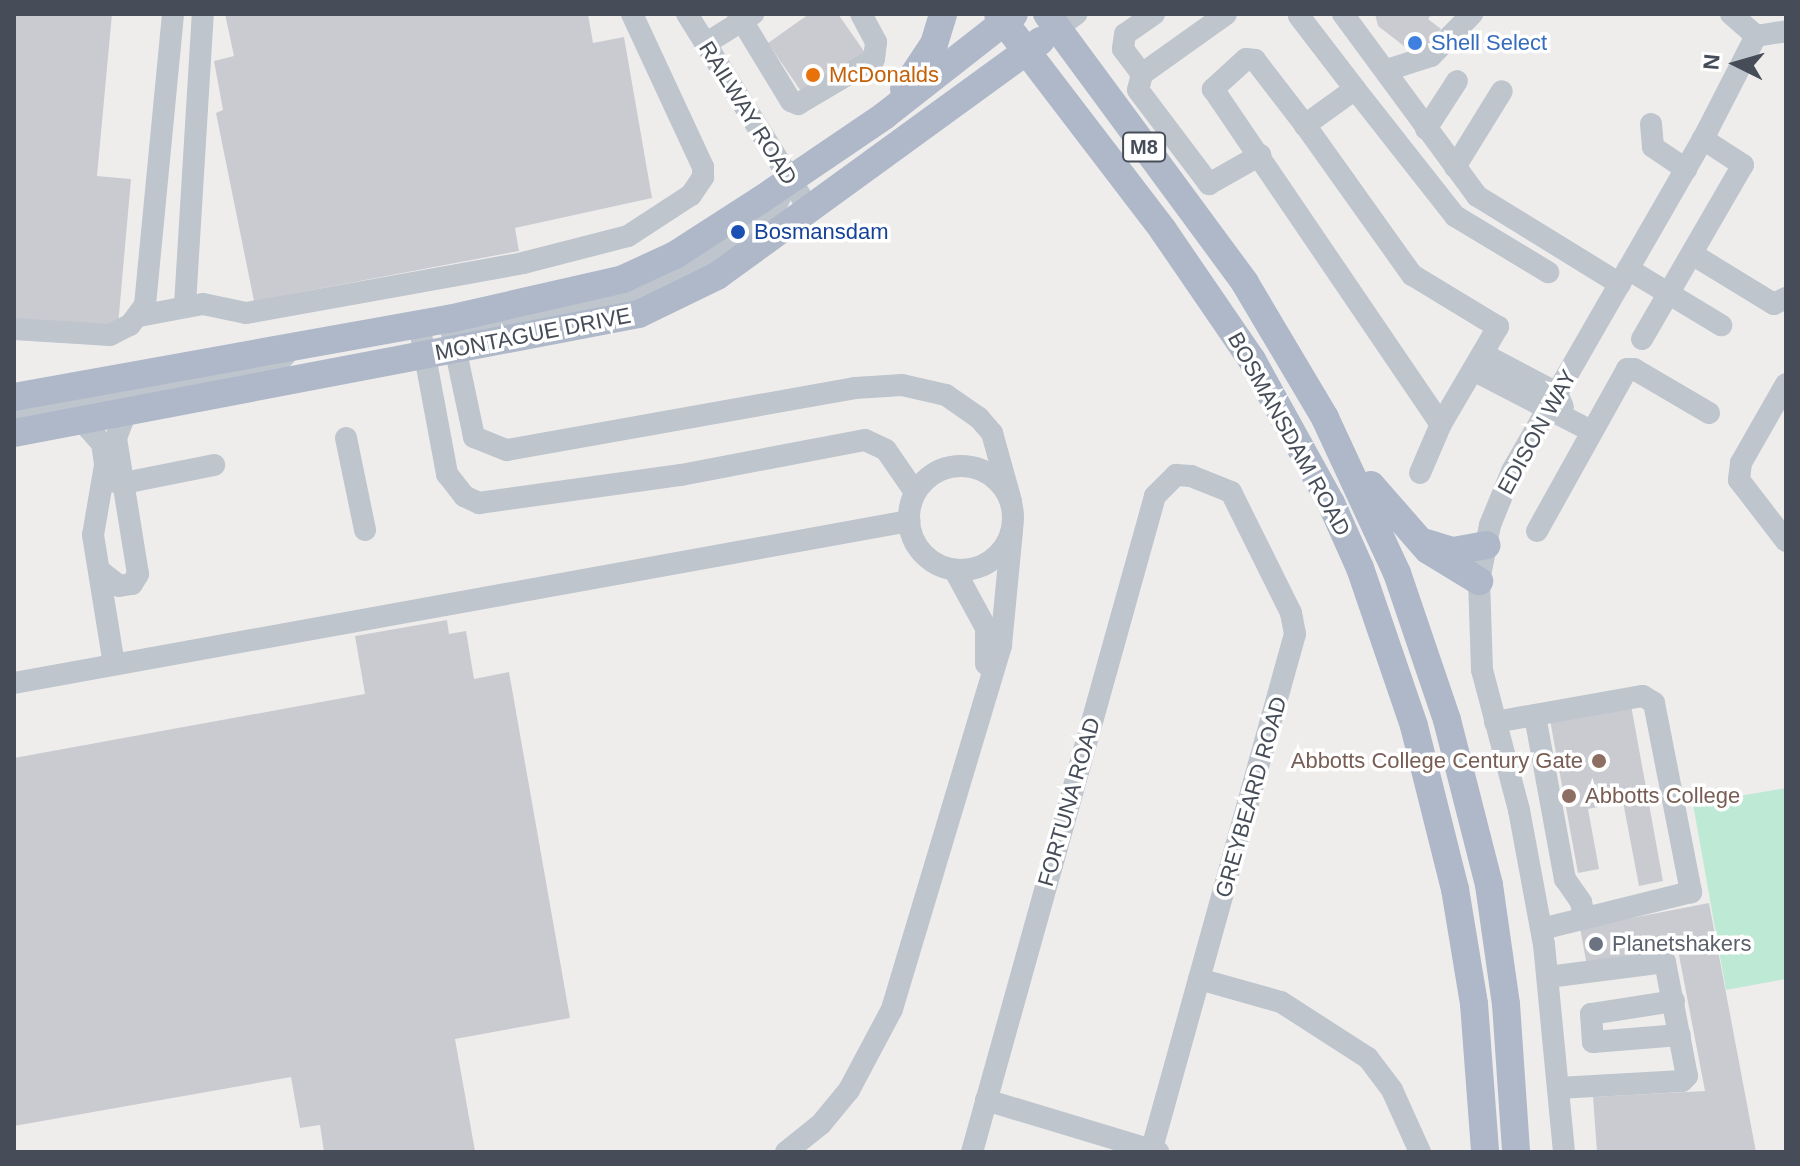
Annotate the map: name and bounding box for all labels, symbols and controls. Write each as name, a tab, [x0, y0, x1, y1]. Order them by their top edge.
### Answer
north arrow	[1696, 24, 1776, 104]
place label: Shell Select	[1431, 30, 1547, 56]
marker: Shell Select	[1406, 34, 1424, 52]
street label: RAILWAY ROAD	[693, 36, 803, 190]
text: N	[1698, 53, 1725, 71]
place label: McDonalds	[829, 62, 939, 88]
marker: McDonalds	[804, 66, 822, 84]
road number: M8	[1122, 131, 1166, 163]
place label: Bosmansdam	[754, 219, 889, 245]
marker: Bosmansdam	[729, 223, 747, 241]
street label: MONTAGUE DRIVE	[433, 302, 633, 366]
street label: BOSMANSDAM ROAD	[1222, 328, 1356, 540]
street label: EDISON WAY	[1492, 365, 1582, 499]
street label: GREYBEARD ROAD	[1210, 693, 1292, 901]
street label: FORTUNA ROAD	[1032, 714, 1106, 890]
place label: Abbotts College Century Gate	[1291, 748, 1583, 774]
marker: Abbotts College Century Gate	[1590, 752, 1608, 770]
place label: Abbotts College	[1585, 783, 1740, 809]
marker: Abbotts College	[1560, 787, 1578, 805]
place label: Planetshakers	[1612, 931, 1751, 957]
marker: Planetshakers	[1587, 935, 1605, 953]

